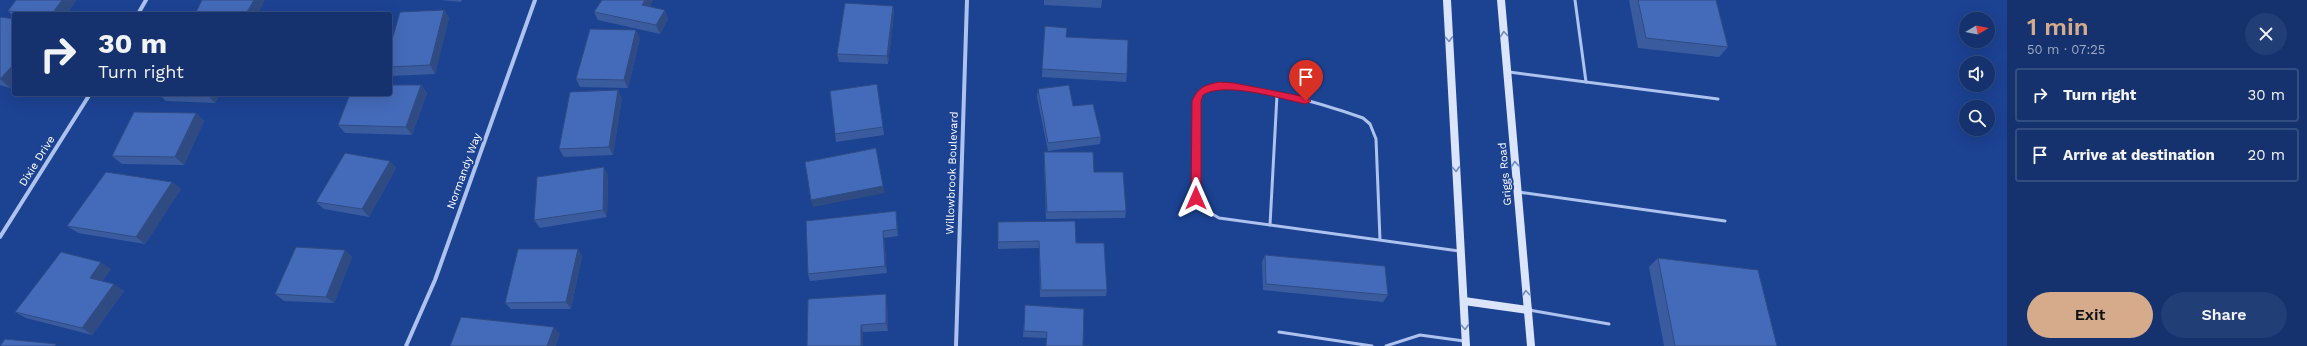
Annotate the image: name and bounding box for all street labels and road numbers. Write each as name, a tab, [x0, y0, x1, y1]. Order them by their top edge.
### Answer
street label: Willowbrook Boulevard	[943, 111, 961, 235]
street label: Normandy Way	[444, 131, 484, 211]
street label: Dixie Drive	[16, 133, 58, 189]
street label: Griggs Road	[1496, 142, 1514, 206]

